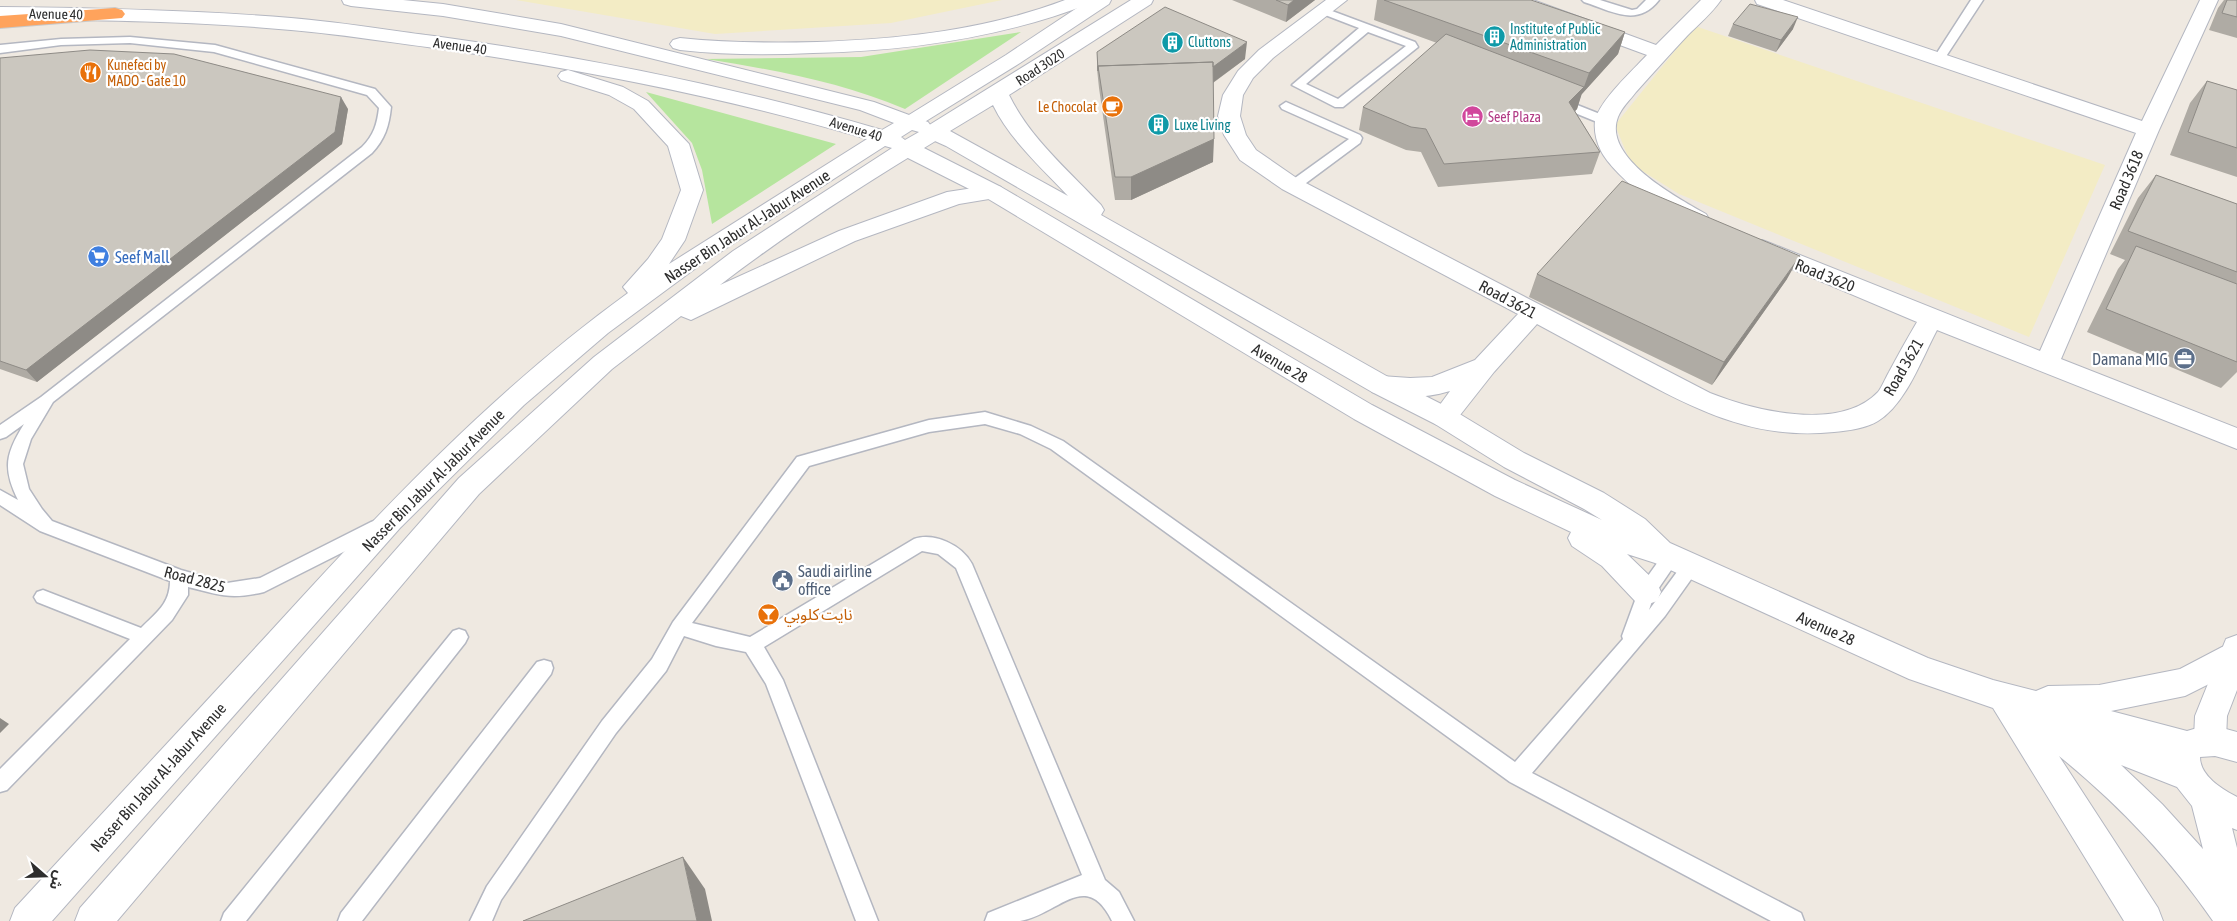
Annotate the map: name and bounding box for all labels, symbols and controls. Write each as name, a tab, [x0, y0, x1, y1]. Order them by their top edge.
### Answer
street label: Avenue 40	[29, 6, 83, 22]
place label: Institute of Public Administration	[1510, 21, 1601, 53]
building icon: Institute of Public Administration	[1482, 25, 1506, 49]
building icon: Cluttons	[1160, 30, 1184, 54]
street label: Avenue 40	[432, 34, 488, 58]
place label: Cluttons	[1188, 34, 1231, 50]
street label: Road 3020	[1013, 45, 1068, 89]
place label: Kunefeci by MADO - Gate 10	[107, 57, 186, 89]
restaurant icon: Kunefeci by MADO - Gate 10	[79, 61, 103, 85]
cafe icon: Le Chocolat	[1101, 95, 1125, 119]
place label: Le Chocolat	[1038, 99, 1097, 115]
hotel icon: Seef Plaza	[1460, 105, 1484, 129]
place label: Seef Plaza	[1488, 109, 1541, 125]
street label: Avenue 40	[828, 113, 884, 145]
building icon: Luxe Living	[1146, 113, 1170, 137]
place label: Luxe Living	[1174, 117, 1230, 133]
street label: Road 3618	[2105, 148, 2147, 212]
street label: Nasser Bin Jabur Al-Jabur Avenue	[661, 166, 833, 286]
supermarket icon: Seef Mall	[87, 245, 111, 269]
place label: Seef Mall	[115, 248, 170, 266]
street label: Road 3620	[1793, 255, 1857, 295]
street label: Road 3621	[1476, 276, 1540, 322]
street label: Road 3621	[1879, 335, 1927, 399]
street label: Avenue 28	[1249, 339, 1311, 387]
office icon: Damana MIG	[2172, 347, 2196, 371]
place label: Damana MIG	[2092, 350, 2168, 368]
street label: Nasser Bin Jabur Al-Jabur Avenue	[358, 405, 508, 555]
street label: Road 2825	[162, 562, 228, 596]
place label: Saudi airline office	[798, 562, 872, 598]
public building icon: Saudi airline office	[770, 568, 794, 592]
bar icon: نايت كلوبي	[756, 602, 780, 626]
place label: نايت كلوبي	[784, 605, 852, 627]
street label: Avenue 28	[1794, 607, 1858, 649]
street label: Nasser Bin Jabur Al-Jabur Avenue	[87, 699, 229, 855]
north arrow	[20, 851, 70, 901]
text: ش	[46, 869, 68, 892]

